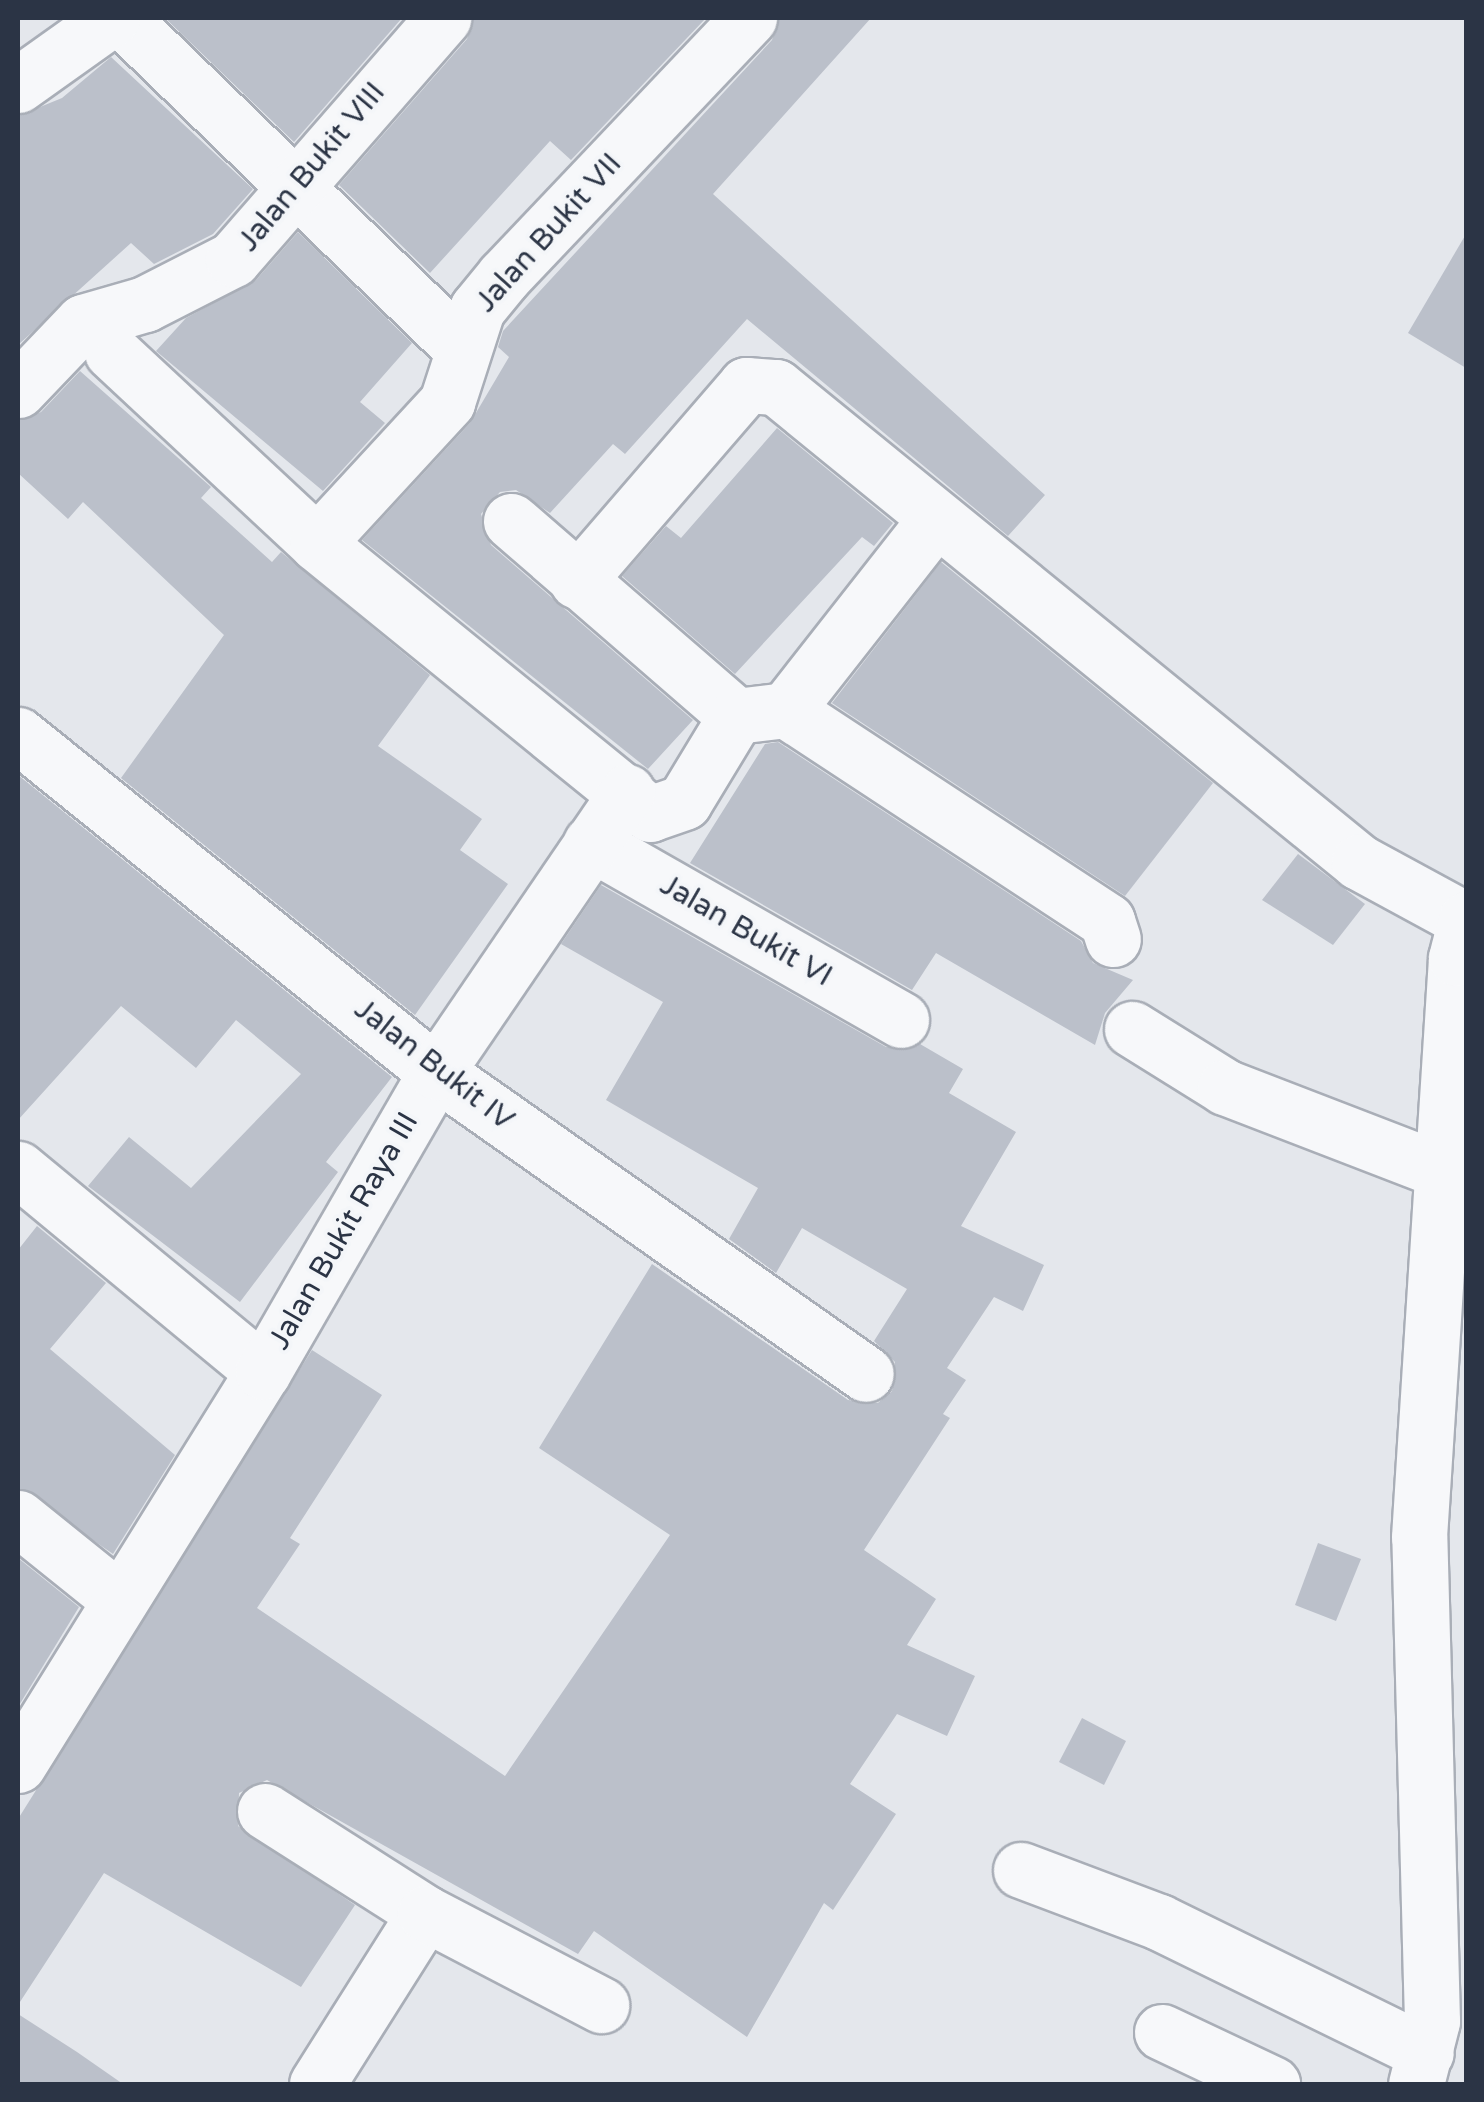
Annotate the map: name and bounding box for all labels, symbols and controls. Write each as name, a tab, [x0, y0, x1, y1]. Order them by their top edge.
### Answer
street label: Jalan Bukit VIII	[231, 75, 393, 259]
street label: Jalan Bukit VII	[468, 146, 630, 320]
street label: Jalan Bukit VI	[654, 867, 838, 995]
street label: Jalan Bukit IV	[347, 992, 521, 1138]
street label: Jalan Bukit Raya III	[262, 1106, 426, 1356]

